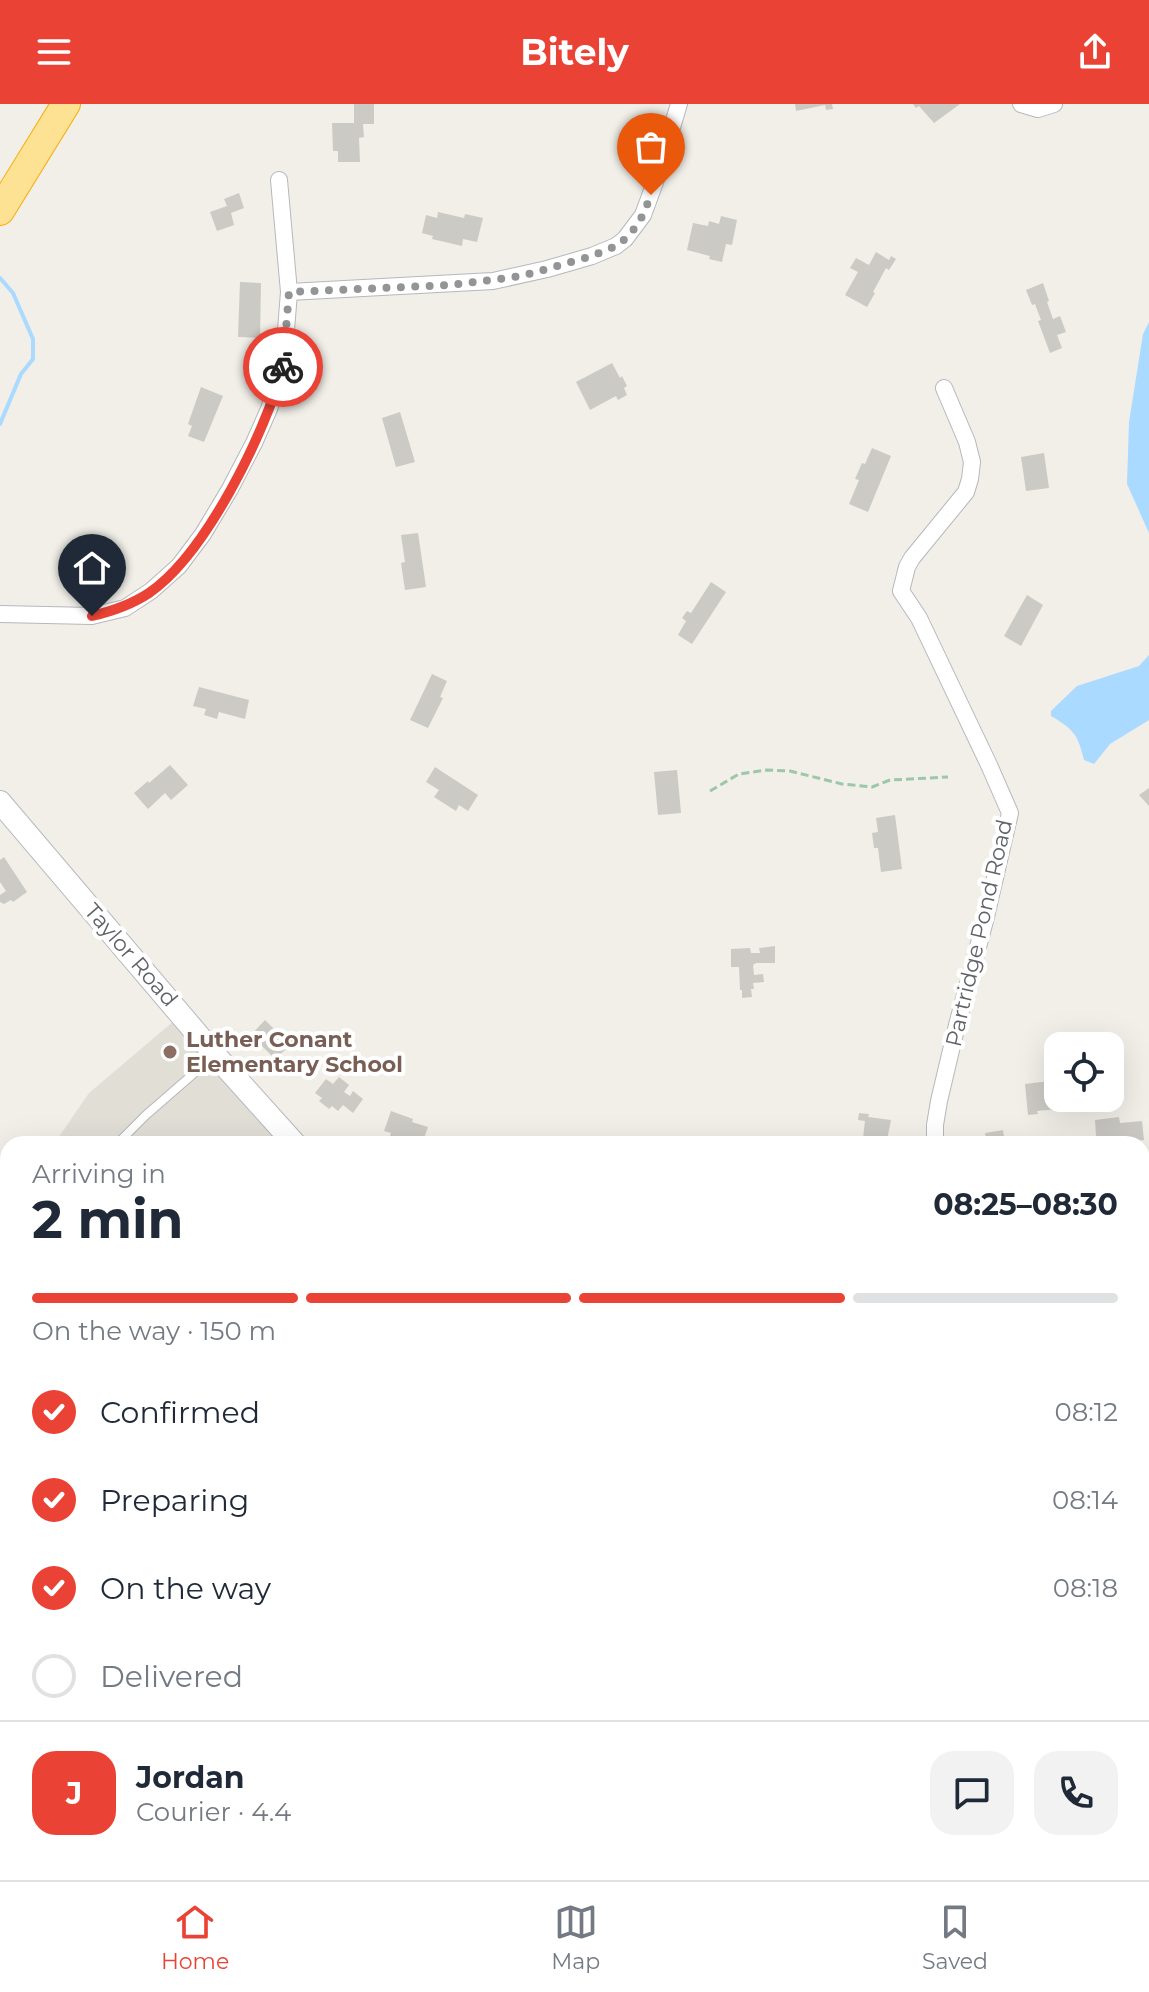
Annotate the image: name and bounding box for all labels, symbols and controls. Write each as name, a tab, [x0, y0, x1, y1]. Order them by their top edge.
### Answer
icon: menu	[32, 30, 76, 74]
text: Bitely	[520, 30, 629, 74]
icon: share	[1073, 30, 1117, 74]
pin	[617, 113, 685, 195]
icon: bag	[629, 125, 673, 169]
courier	[243, 327, 323, 407]
icon: bike	[261, 345, 305, 389]
pin	[58, 534, 126, 616]
icon: home	[70, 546, 114, 590]
street label: Partridge Pond Road	[940, 817, 1018, 1049]
street label: Taylor Road	[79, 898, 183, 1012]
place label: Luther Conant Elementary School	[186, 1026, 403, 1078]
map controls	[1044, 1032, 1124, 1112]
button: locate	[1044, 1032, 1124, 1112]
marker: Luther Conant Elementary School	[161, 1043, 179, 1061]
text: Arriving in	[32, 1158, 166, 1190]
text: 08:25–08:30	[933, 1186, 1118, 1223]
text: 2 min	[32, 1188, 184, 1251]
text: On the way · 150 m	[32, 1315, 276, 1347]
icon: check	[32, 1390, 76, 1434]
text: Confirmed	[100, 1394, 260, 1431]
text: 08:12	[1055, 1396, 1118, 1428]
icon: check	[32, 1478, 76, 1522]
text: Preparing	[100, 1482, 249, 1519]
text: 08:14	[1052, 1484, 1118, 1516]
icon: check	[32, 1566, 76, 1610]
text: On the way	[100, 1570, 271, 1607]
text: 08:18	[1053, 1572, 1118, 1604]
text: Delivered	[100, 1658, 243, 1695]
button: chat	[930, 1751, 1014, 1835]
button: phone	[1034, 1751, 1118, 1835]
text: Jordan	[136, 1759, 245, 1796]
text: J	[66, 1775, 82, 1812]
text: Courier · 4.4	[136, 1796, 291, 1828]
tab: Home	[161, 1900, 229, 1975]
tab: Map	[551, 1900, 600, 1975]
tab: Saved	[922, 1900, 988, 1975]

